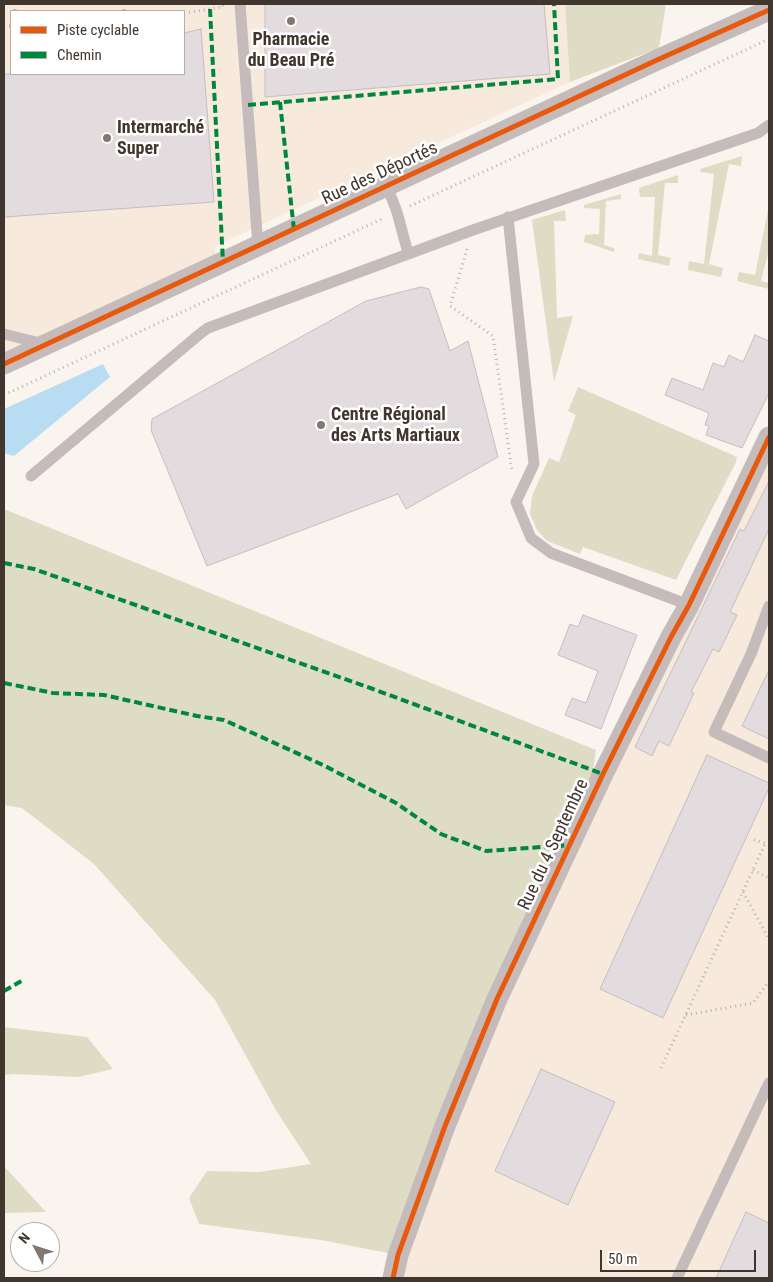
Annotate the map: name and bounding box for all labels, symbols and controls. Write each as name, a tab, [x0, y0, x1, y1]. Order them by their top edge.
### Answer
legend	[10, 10, 185, 75]
marker: Pharmacie du Beau Pré	[285, 15, 297, 27]
text: Piste cyclable	[57, 21, 139, 39]
place label: Pharmacie du Beau Pré	[248, 29, 334, 72]
text: Chemin	[57, 46, 102, 64]
place label: Intermarché Super	[117, 117, 204, 160]
marker: Intermarché Super	[101, 132, 113, 144]
street label: Rue des Déportés	[319, 138, 441, 210]
place label: Centre Régional des Arts Martiaux	[331, 404, 460, 446]
marker: Centre Régional des Arts Martiaux	[315, 419, 327, 431]
street label: Rue du 4 Septembre	[514, 776, 594, 914]
north arrow	[10, 1222, 60, 1272]
text: N	[15, 1230, 33, 1246]
scale bar	[603, 1240, 759, 1272]
text: 50 m	[608, 1250, 638, 1268]

